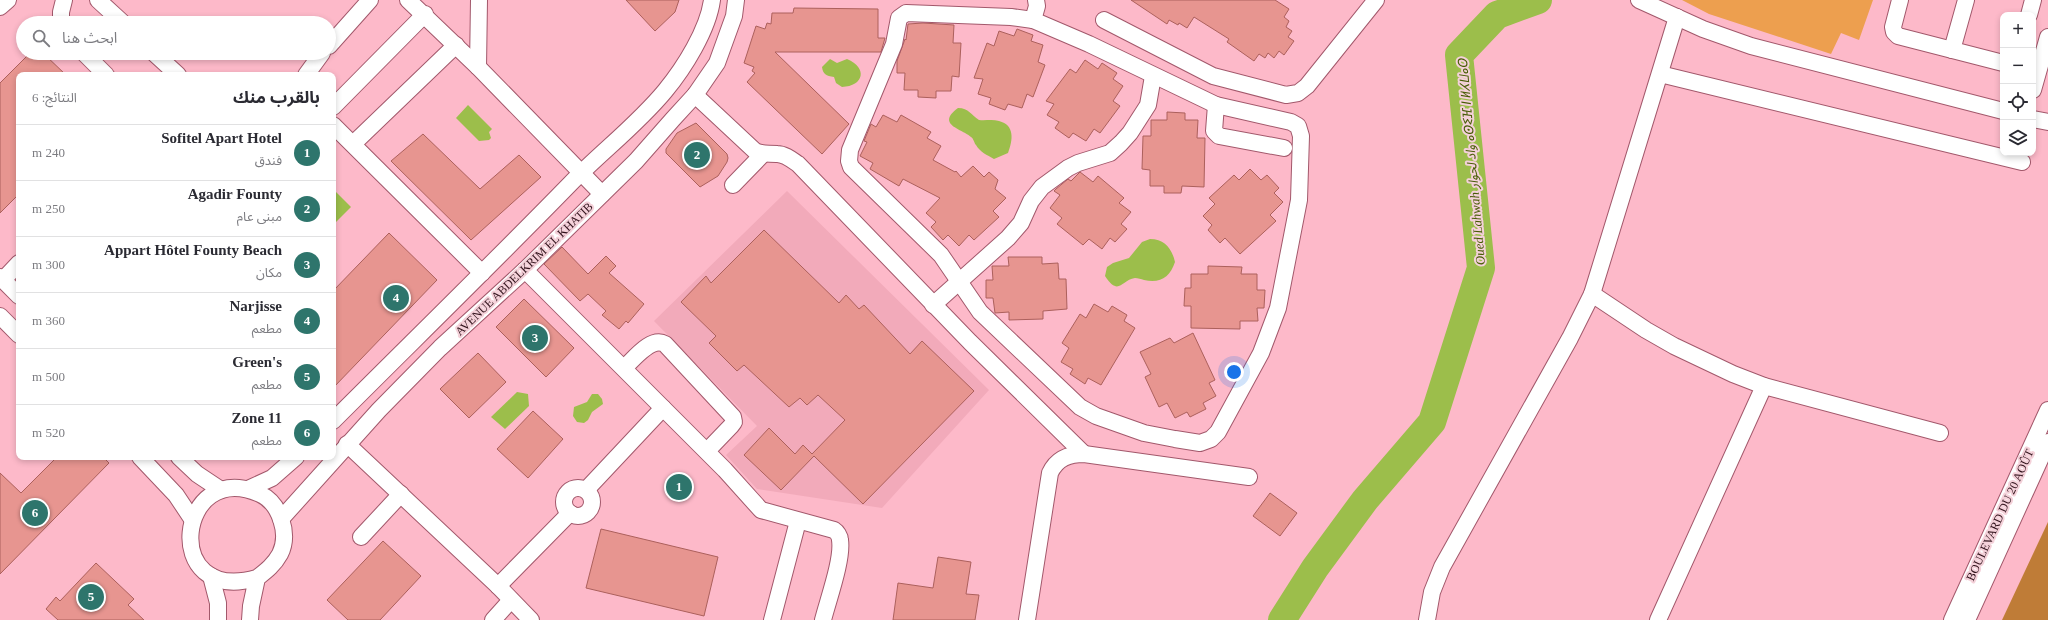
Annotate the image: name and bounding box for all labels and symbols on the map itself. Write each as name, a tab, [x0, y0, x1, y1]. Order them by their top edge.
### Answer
water label: Oued Lahwah واد لحوار ⴰⵙⵉⴼ ⵏ ⵍⵃⵡⴰⵔ	[1455, 57, 1488, 266]
pin: 2	[684, 140, 710, 170]
street label: AVENUE ABDELKRIM EL KHATIB	[452, 199, 596, 339]
pin: 4	[383, 283, 409, 313]
pin: 3	[522, 323, 548, 353]
your location	[1224, 362, 1244, 382]
street label: BOULEVARD DU 20 AOÛT	[1963, 446, 2037, 583]
pin: 1	[666, 472, 692, 502]
pin: 6	[22, 498, 48, 528]
pin: 5	[78, 582, 104, 612]

